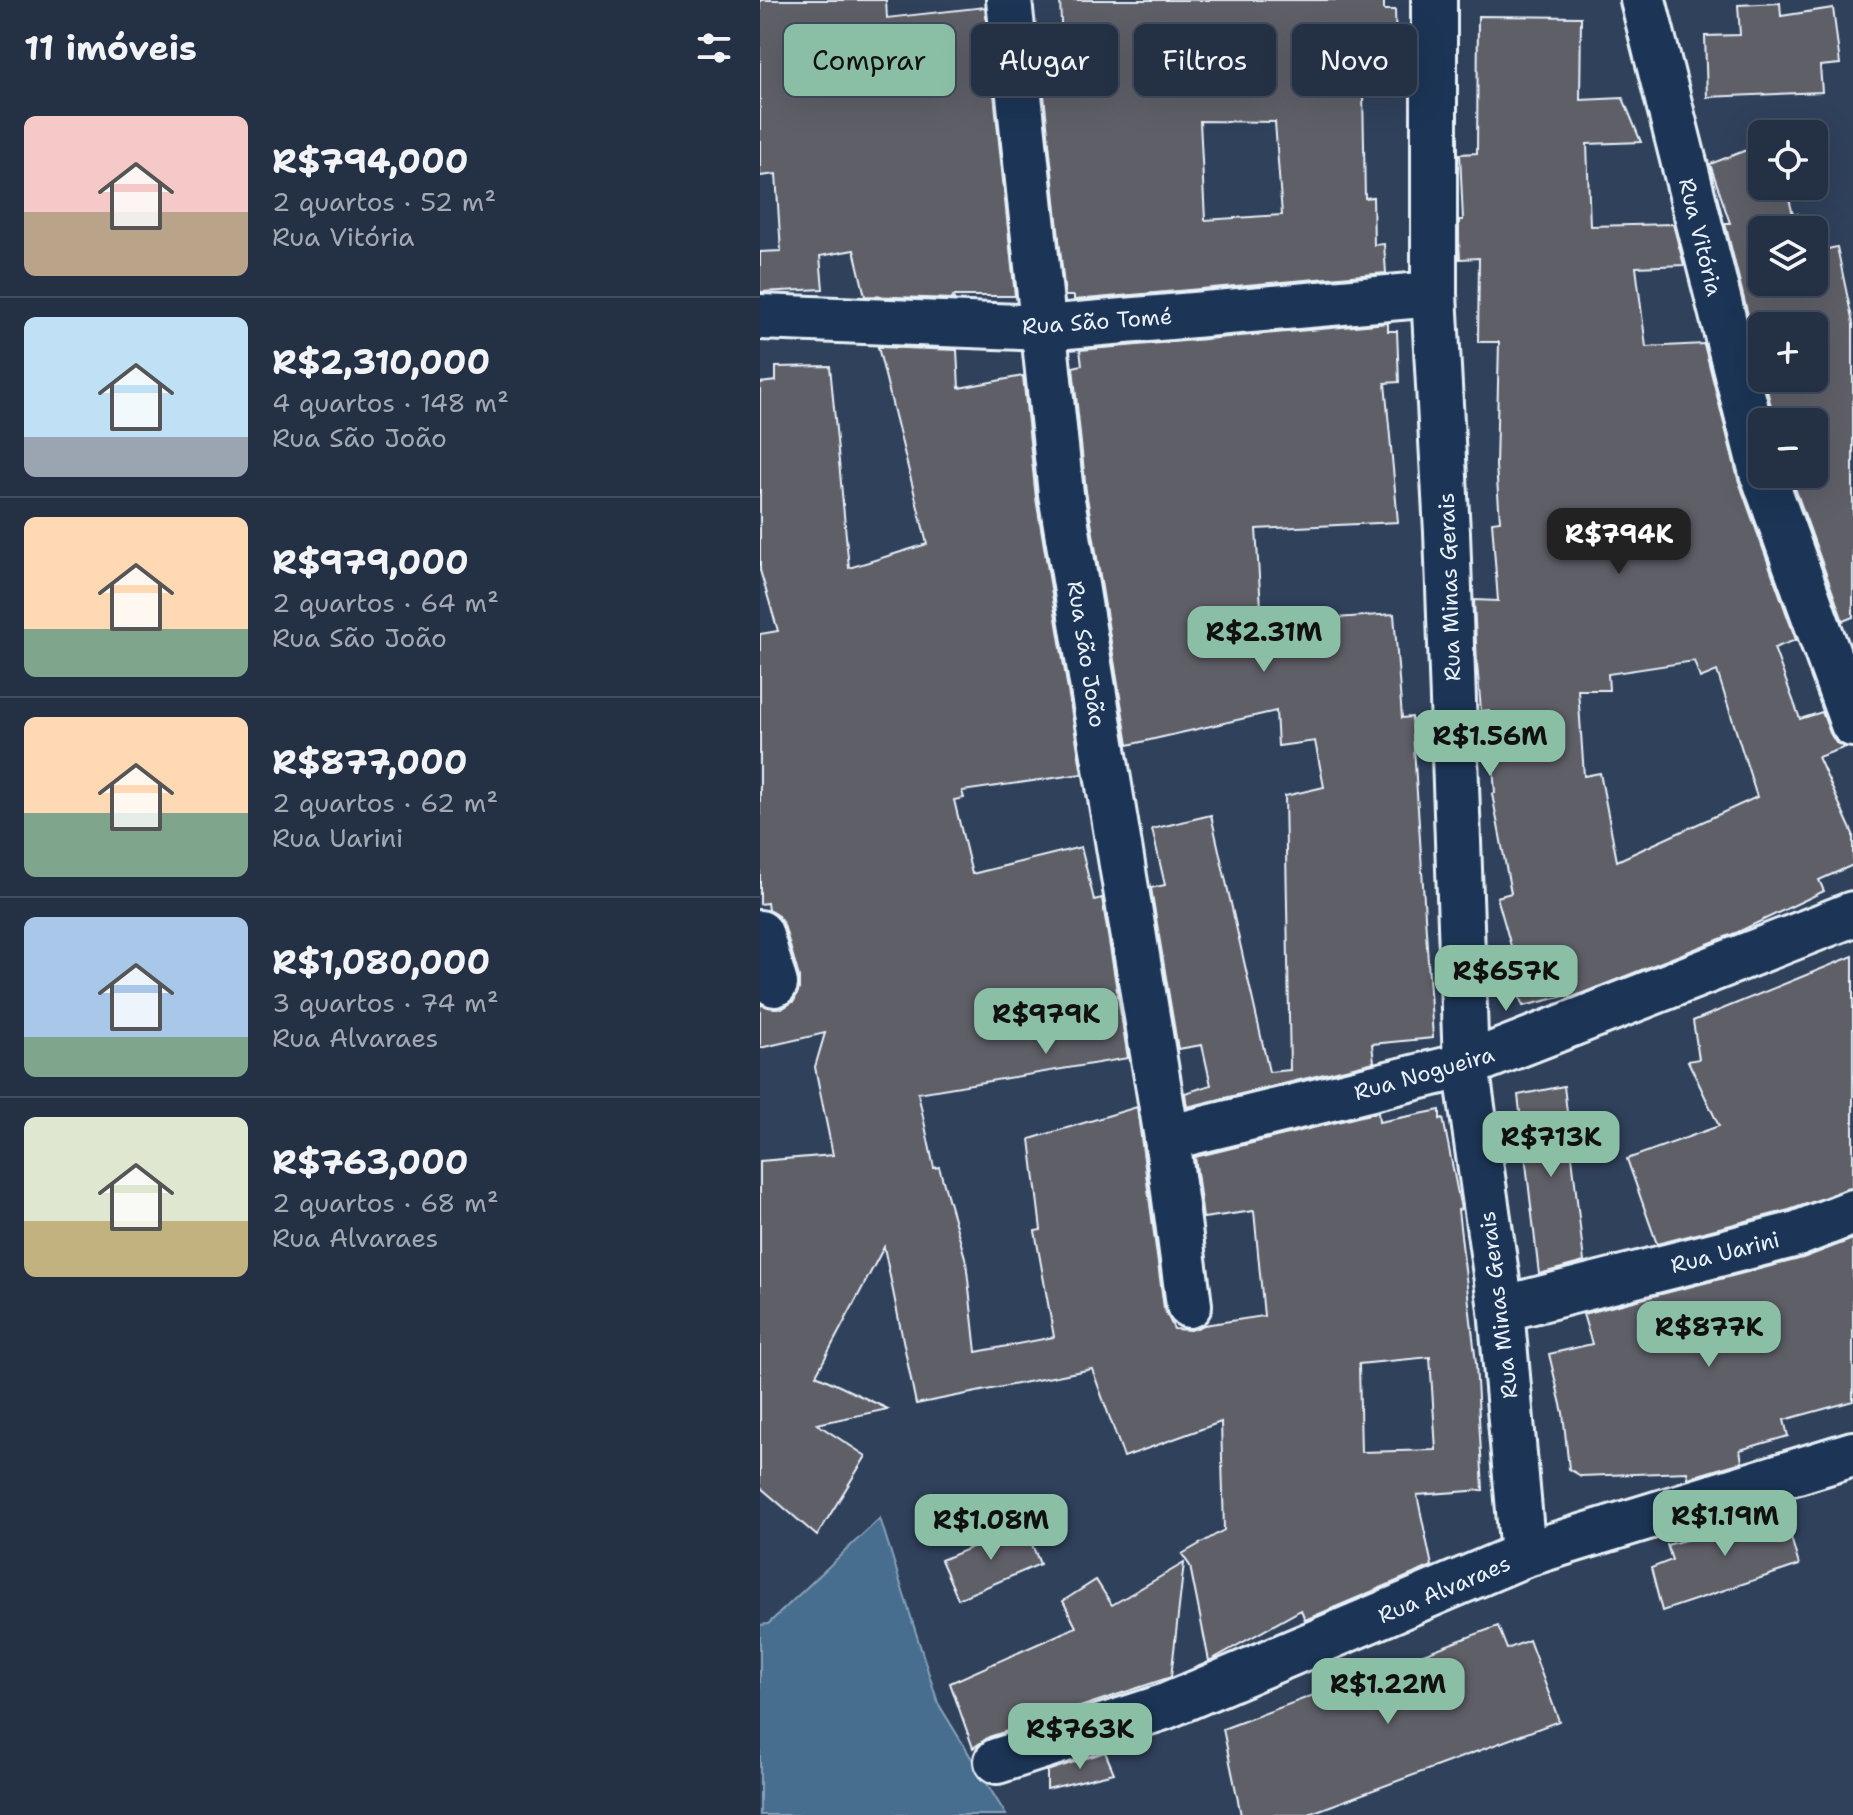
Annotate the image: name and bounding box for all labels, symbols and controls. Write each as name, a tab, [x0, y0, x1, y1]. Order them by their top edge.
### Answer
chip: Comprar	[784, 24, 955, 96]
chip: Alugar	[971, 24, 1118, 96]
chip: Filtros	[1134, 24, 1276, 96]
chip: Novo	[1292, 24, 1417, 96]
text: 11 imóveis	[24, 25, 197, 71]
icon: filters	[692, 26, 736, 70]
map controls	[1748, 120, 1828, 488]
button: locate	[1748, 120, 1828, 200]
text: R$794,000	[272, 138, 469, 184]
icon: home	[88, 148, 184, 244]
street label: Rua Vitória	[1672, 175, 1729, 299]
text: 2 quartos · 52 m²	[272, 184, 496, 219]
button: layers	[1748, 216, 1828, 296]
text: Rua Vitória	[272, 219, 414, 254]
street label: Rua São Tomé	[1021, 302, 1173, 341]
button: +	[1748, 312, 1828, 392]
text: R$2,310,000	[272, 339, 490, 385]
icon: home	[88, 349, 184, 445]
text: 4 quartos · 148 m²	[272, 385, 509, 420]
button: −	[1748, 408, 1828, 488]
text: Rua São João	[272, 420, 447, 455]
street label: Rua Minas Gerais	[1432, 492, 1467, 682]
pin: R$794K	[1554, 508, 1684, 576]
text: R$794K	[1565, 516, 1673, 551]
text: R$979,000	[272, 539, 469, 585]
icon: home	[88, 549, 184, 645]
street label: Rua São João	[1061, 579, 1112, 729]
text: 2 quartos · 64 m²	[272, 585, 499, 620]
pin: R$2.31M	[1190, 606, 1338, 674]
text: R$2.31M	[1205, 614, 1323, 649]
text: Rua São João	[272, 620, 447, 655]
pin: R$1.56M	[1416, 710, 1564, 778]
text: R$1.56M	[1432, 718, 1548, 753]
text: R$877,000	[272, 739, 467, 785]
icon: home	[88, 749, 184, 845]
text: 2 quartos · 62 m²	[272, 785, 498, 820]
text: Rua Uarini	[272, 820, 403, 855]
text: R$1,080,000	[272, 939, 490, 985]
pin: R$657K	[1441, 945, 1571, 1013]
icon: home	[88, 949, 184, 1045]
text: R$657K	[1453, 953, 1559, 988]
text: 3 quartos · 74 m²	[272, 985, 499, 1020]
pin: R$979K	[981, 988, 1111, 1056]
text: R$979K	[992, 996, 1100, 1031]
text: Rua Alvaraes	[272, 1020, 438, 1055]
street label: Rua Nogueira	[1351, 1040, 1498, 1107]
pin: R$713K	[1486, 1111, 1616, 1179]
text: R$713K	[1501, 1119, 1601, 1154]
text: R$763,000	[272, 1139, 468, 1185]
icon: home	[88, 1149, 184, 1245]
text: 2 quartos · 68 m²	[272, 1185, 499, 1220]
street label: Rua Minas Gerais	[1473, 1210, 1524, 1400]
text: Rua Alvaraes	[272, 1220, 438, 1255]
street label: Rua Uarini	[1668, 1225, 1783, 1280]
pin: R$877K	[1644, 1301, 1774, 1369]
text: R$877K	[1655, 1309, 1763, 1344]
pin: R$1.19M	[1651, 1490, 1799, 1558]
pin: R$1.08M	[917, 1494, 1065, 1562]
text: R$1.19M	[1671, 1498, 1779, 1533]
text: R$1.08M	[933, 1502, 1049, 1537]
street label: Rua Alvaraes	[1374, 1549, 1515, 1630]
pin: R$1.22M	[1314, 1658, 1462, 1726]
text: R$1.22M	[1330, 1666, 1446, 1701]
pin: R$763K	[1015, 1703, 1145, 1771]
text: R$763K	[1026, 1711, 1134, 1746]

